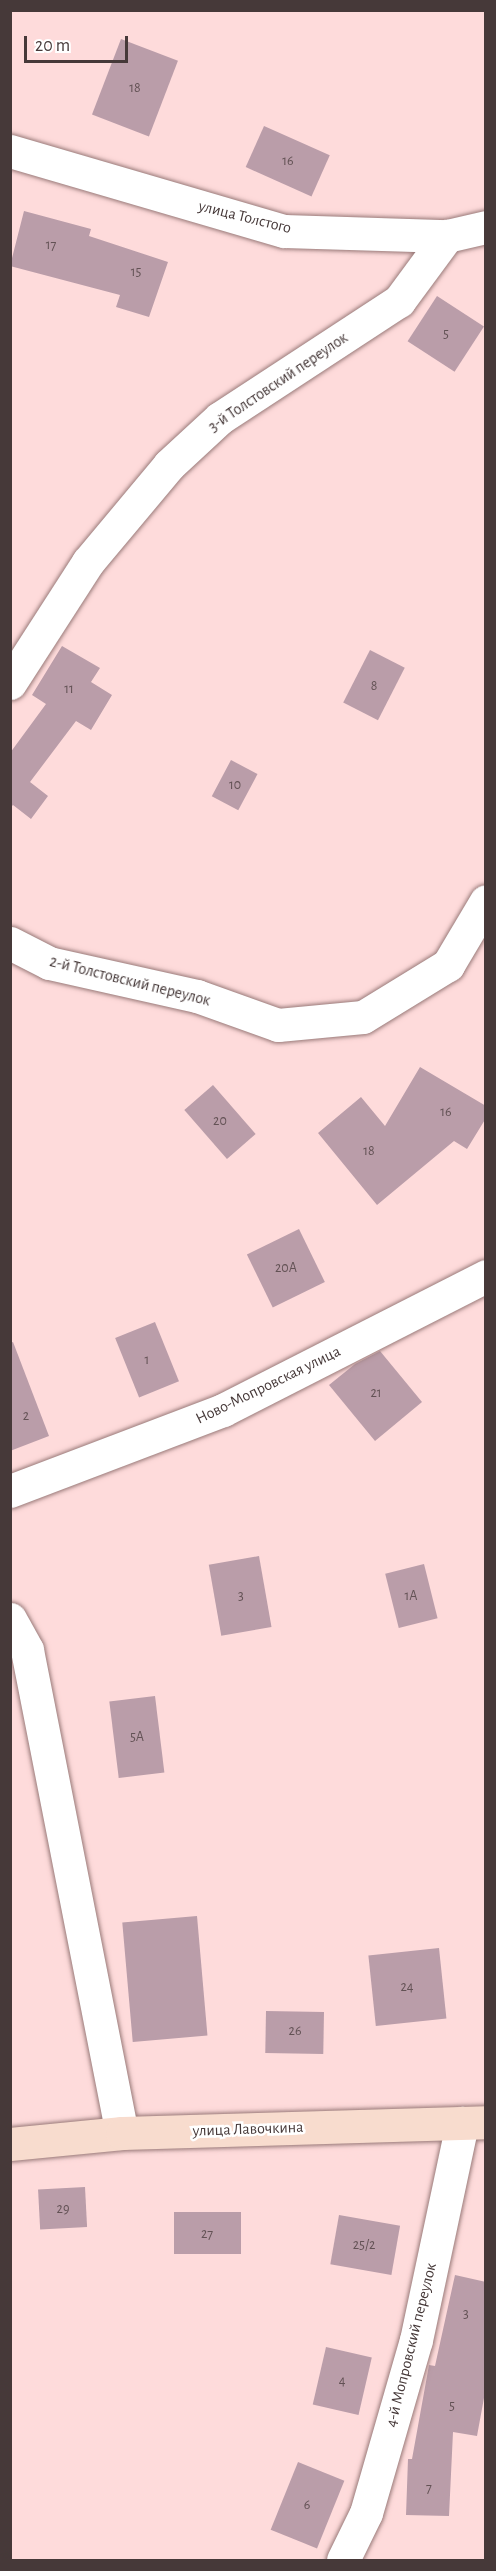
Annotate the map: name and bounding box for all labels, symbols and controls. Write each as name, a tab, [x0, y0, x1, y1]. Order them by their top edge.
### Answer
scale bar	[27, 24, 130, 62]
text: 20 m	[35, 37, 70, 55]
house number: 18	[129, 80, 141, 96]
house number: 16	[282, 153, 294, 169]
street label: улица Толстого	[197, 196, 293, 238]
house number: 17	[46, 237, 56, 253]
house number: 15	[131, 264, 141, 280]
house number: 5	[443, 326, 449, 342]
street label: 3-й Толстовский переулок	[204, 328, 352, 436]
house number: 8	[371, 678, 377, 694]
house number: 11	[64, 681, 74, 697]
house number: 10	[229, 777, 241, 793]
street label: 2-й Толстовский переулок	[48, 952, 212, 1010]
house number: 16	[440, 1104, 452, 1120]
house number: 20	[213, 1113, 227, 1129]
house number: 18	[363, 1143, 375, 1159]
house number: 20А	[275, 1260, 297, 1276]
street label: Ново-Мопровская улица	[192, 1342, 344, 1428]
house number: 1	[145, 1352, 149, 1368]
house number: 21	[370, 1385, 382, 1401]
house number: 2	[23, 1408, 29, 1424]
house number: 3	[238, 1588, 244, 1604]
house number: 1А	[404, 1588, 418, 1604]
house number: 5А	[130, 1729, 144, 1745]
house number: 24	[400, 1979, 414, 1995]
house number: 26	[289, 2023, 301, 2039]
street label: улица Лавочкина	[192, 2117, 304, 2141]
house number: 29	[57, 2201, 69, 2217]
house number: 27	[201, 2226, 213, 2242]
house number: 25/2	[353, 2237, 375, 2253]
street label: 4-й Мопровский переулок	[381, 2261, 441, 2429]
house number: 3	[463, 2306, 469, 2322]
house number: 4	[339, 2373, 345, 2389]
house number: 5	[449, 2398, 455, 2414]
house number: 7	[426, 2480, 432, 2496]
house number: 6	[304, 2497, 310, 2513]

